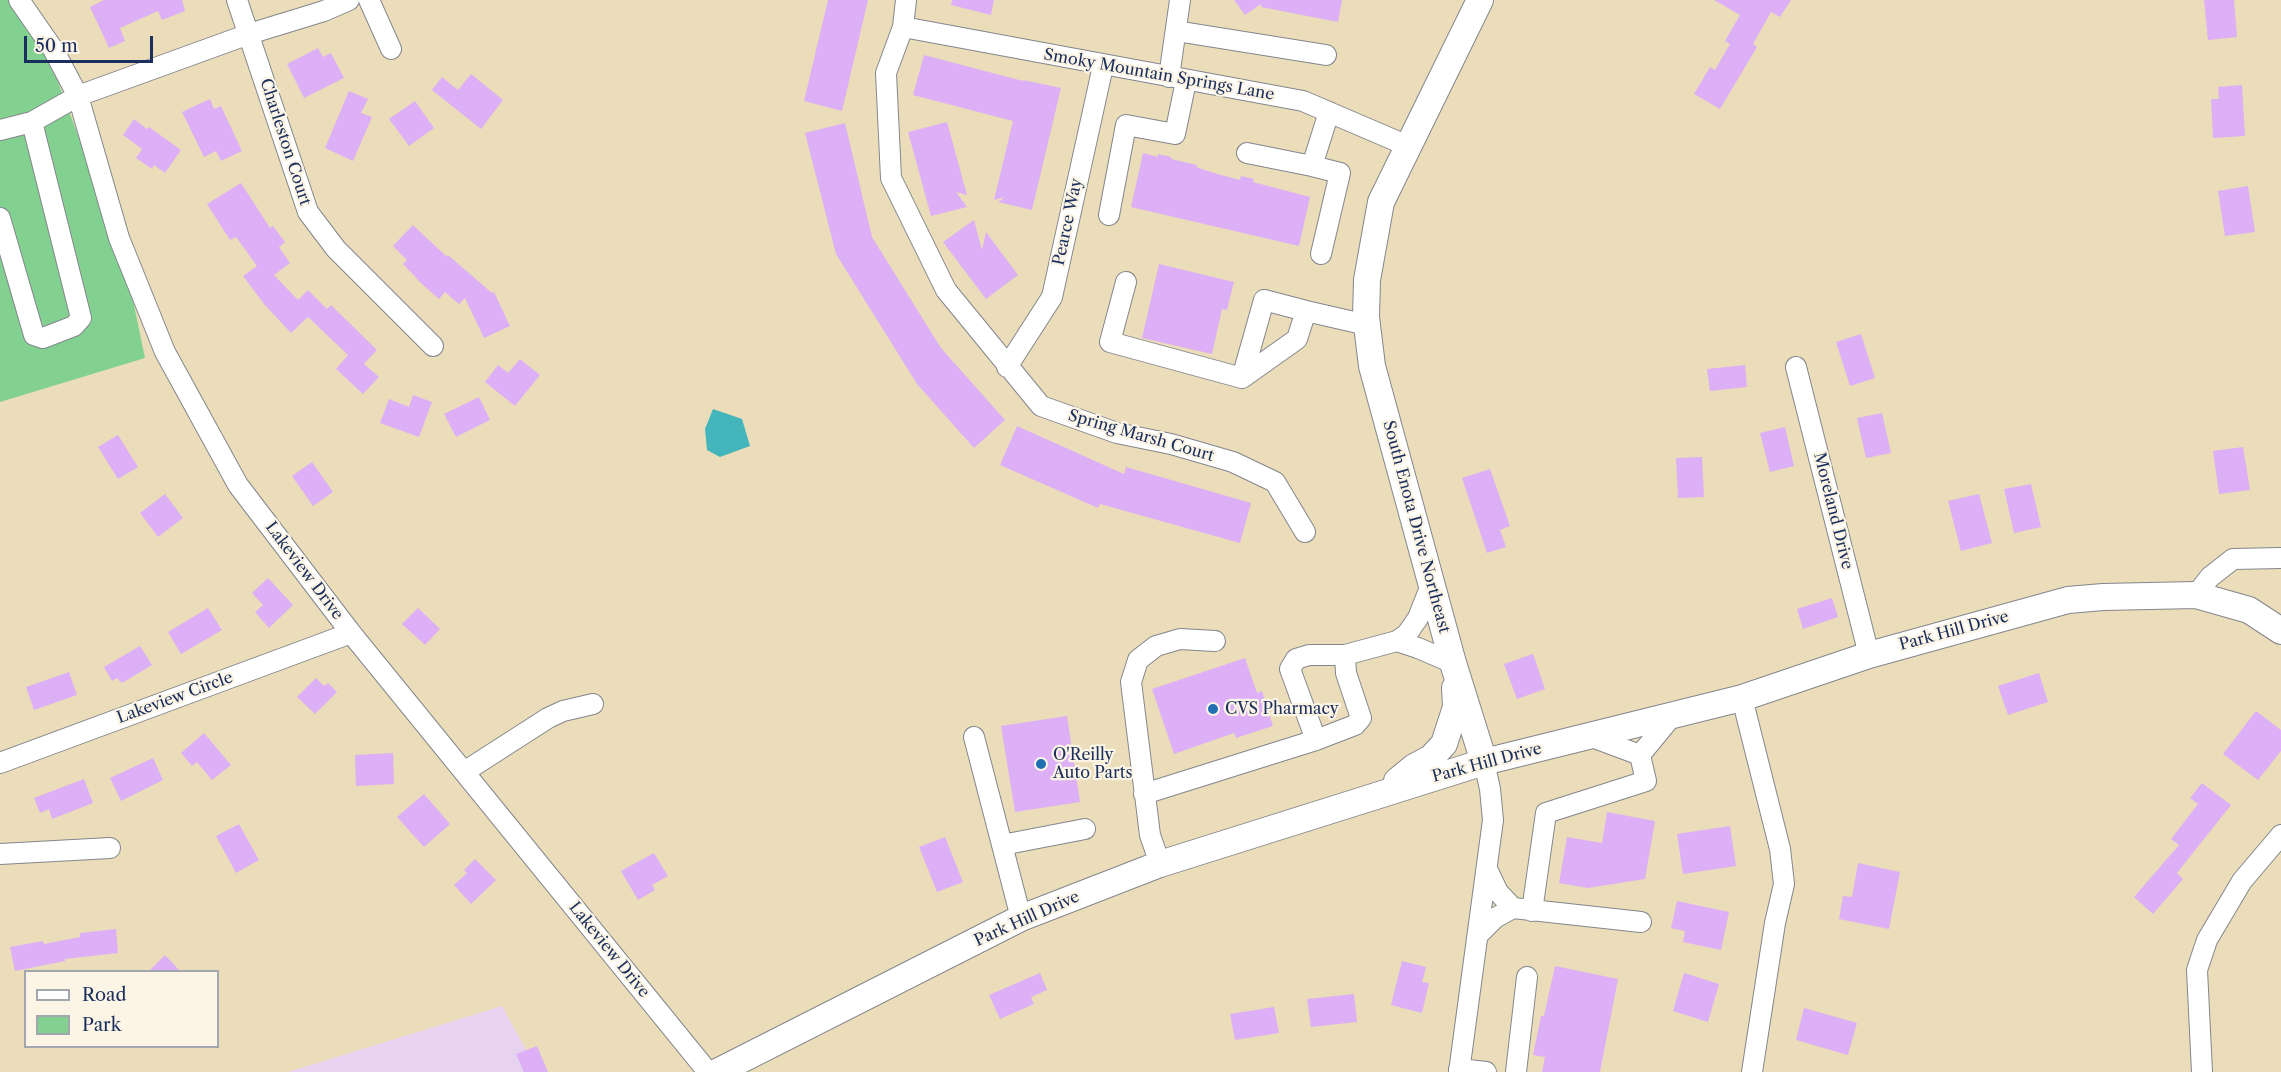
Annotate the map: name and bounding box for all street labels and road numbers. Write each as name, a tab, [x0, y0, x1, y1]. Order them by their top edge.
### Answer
street label: Smoky Mountain Springs Lane	[1042, 45, 1276, 105]
street label: Charleston Court	[255, 76, 315, 208]
street label: Pearce Way	[1049, 177, 1087, 267]
street label: Spring Marsh Court	[1066, 406, 1216, 466]
street label: South Enota Drive Northeast	[1378, 419, 1454, 635]
street label: Moreland Drive	[1809, 451, 1857, 571]
street label: Lakeview Drive	[261, 518, 347, 624]
street label: Park Hill Drive	[1897, 607, 2011, 655]
street label: Lakeview Circle	[114, 668, 236, 728]
street label: Park Hill Drive	[1430, 739, 1544, 787]
street label: Park Hill Drive	[972, 887, 1082, 951]
street label: Lakeview Drive	[565, 898, 653, 1002]

